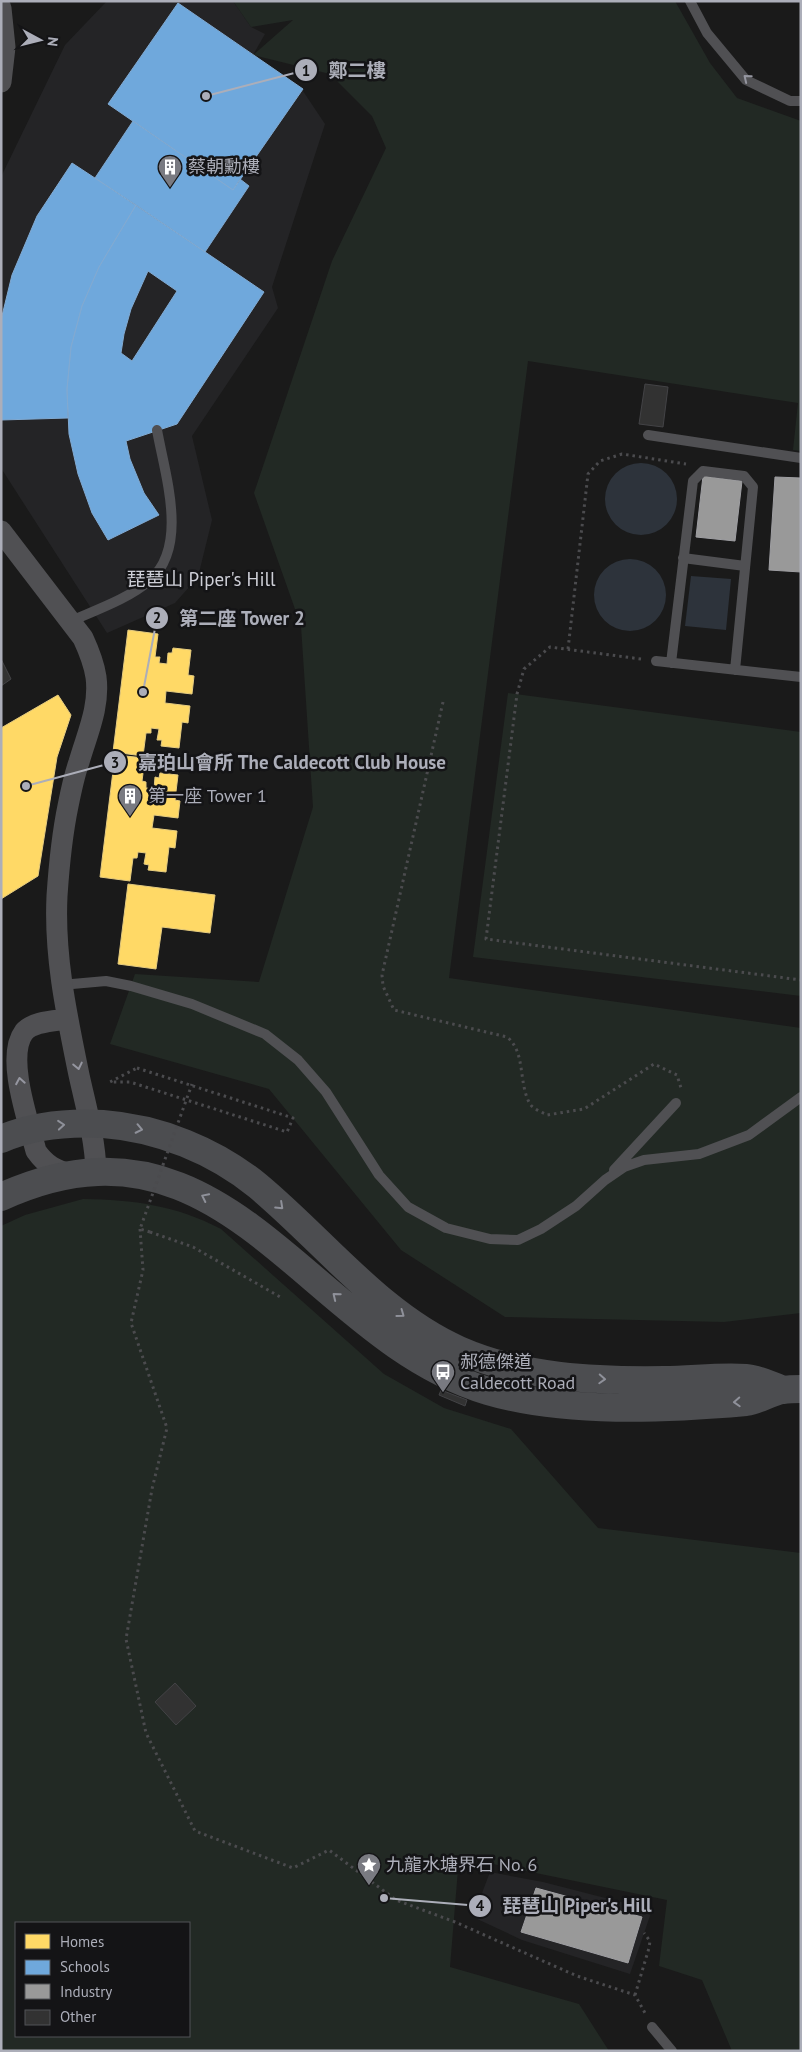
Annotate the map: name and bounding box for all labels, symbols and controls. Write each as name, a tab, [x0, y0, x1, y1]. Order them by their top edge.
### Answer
north arrow	[15, 15, 65, 65]
text: N	[43, 36, 62, 47]
callout: 鄭二樓	[294, 53, 396, 87]
text: 鄭二樓	[328, 58, 386, 82]
text: 1	[302, 61, 310, 80]
one-way arrow	[744, 76, 753, 84]
building icon: 蔡朝勳樓	[157, 154, 183, 188]
place label: 蔡朝勳樓	[188, 155, 260, 178]
district label: 琵琶山 Piper's Hill	[126, 567, 276, 591]
callout: 第二座 Tower 2	[144, 601, 315, 635]
text: 第二座 Tower 2	[179, 606, 305, 630]
text: 2	[153, 608, 161, 627]
callout: 嘉珀山會所 The Caldecott Club House	[103, 745, 457, 779]
text: 嘉珀山會所 The Caldecott Club House	[138, 750, 446, 774]
text: 3	[111, 753, 119, 772]
building icon: 第一座 Tower 1	[117, 783, 143, 817]
place label: 第一座 Tower 1	[148, 784, 267, 807]
one-way arrow	[72, 1062, 82, 1071]
one-way arrow	[15, 1077, 25, 1085]
one-way arrow	[57, 1119, 65, 1130]
one-way arrow	[135, 1123, 143, 1134]
one-way arrow	[201, 1193, 210, 1204]
one-way arrow	[274, 1200, 283, 1209]
one-way arrow	[333, 1294, 342, 1302]
one-way arrow	[395, 1308, 405, 1317]
place label: 郝德傑道 Caldecott Road	[460, 1350, 575, 1394]
bus stop icon: 郝德傑道 Caldecott Road	[430, 1359, 456, 1393]
one-way arrow	[598, 1374, 606, 1385]
one-way arrow	[733, 1397, 741, 1408]
place icon: 九龍水塘界石 No. 6	[356, 1852, 382, 1886]
place label: 九龍水塘界石 No. 6	[386, 1853, 537, 1876]
callout: 琵琶山 Piper's Hill	[467, 1889, 661, 1923]
text: 琵琶山 Piper's Hill	[502, 1893, 652, 1917]
text: 4	[476, 1896, 485, 1915]
legend	[15, 1922, 190, 2037]
text: Homes	[60, 1932, 104, 1951]
text: Schools	[60, 1957, 110, 1976]
text: Industry	[60, 1982, 112, 2001]
text: Other	[60, 2007, 96, 2026]

